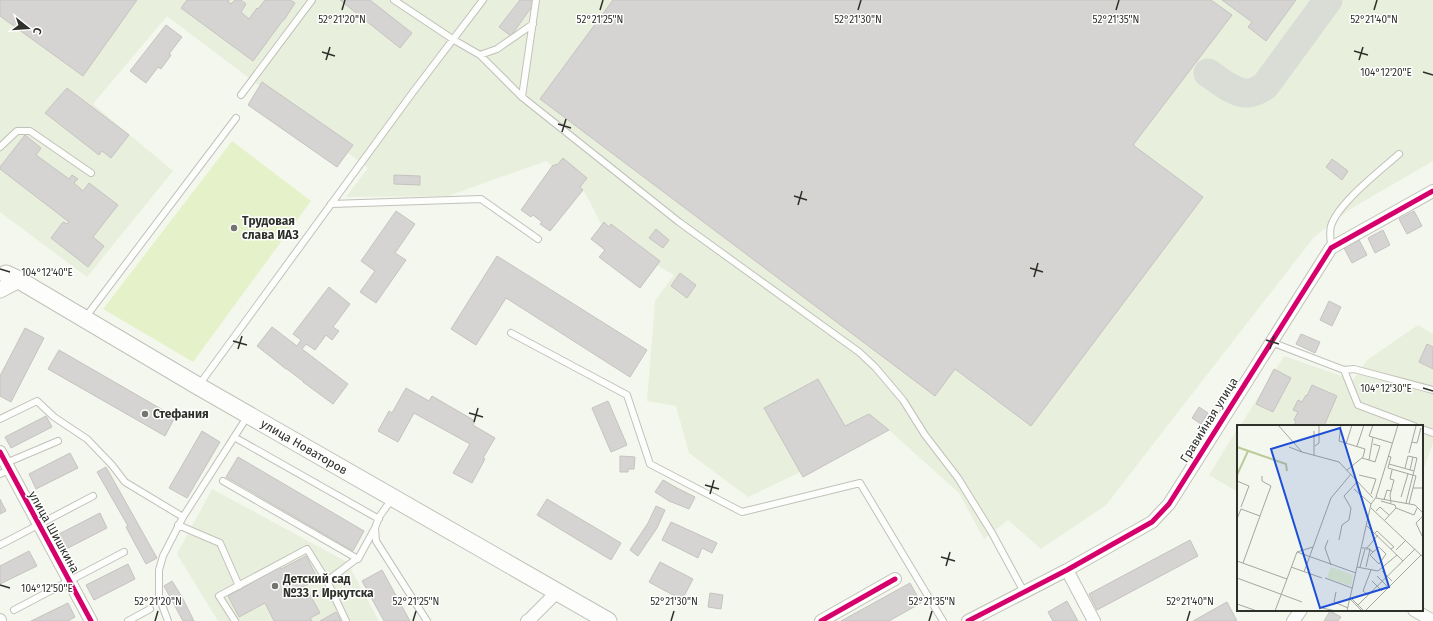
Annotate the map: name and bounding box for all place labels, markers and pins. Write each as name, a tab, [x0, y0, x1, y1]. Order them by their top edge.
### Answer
place label: Трудовая слава ИАЗ	[242, 214, 299, 242]
marker: Трудовая слава ИАЗ	[229, 223, 239, 233]
place label: Стефания	[153, 407, 209, 421]
marker: Стефания	[140, 409, 150, 419]
place label: Детский сад №33 г. Иркутска	[282, 572, 374, 600]
marker: Детский сад №33 г. Иркутска	[270, 581, 280, 591]

